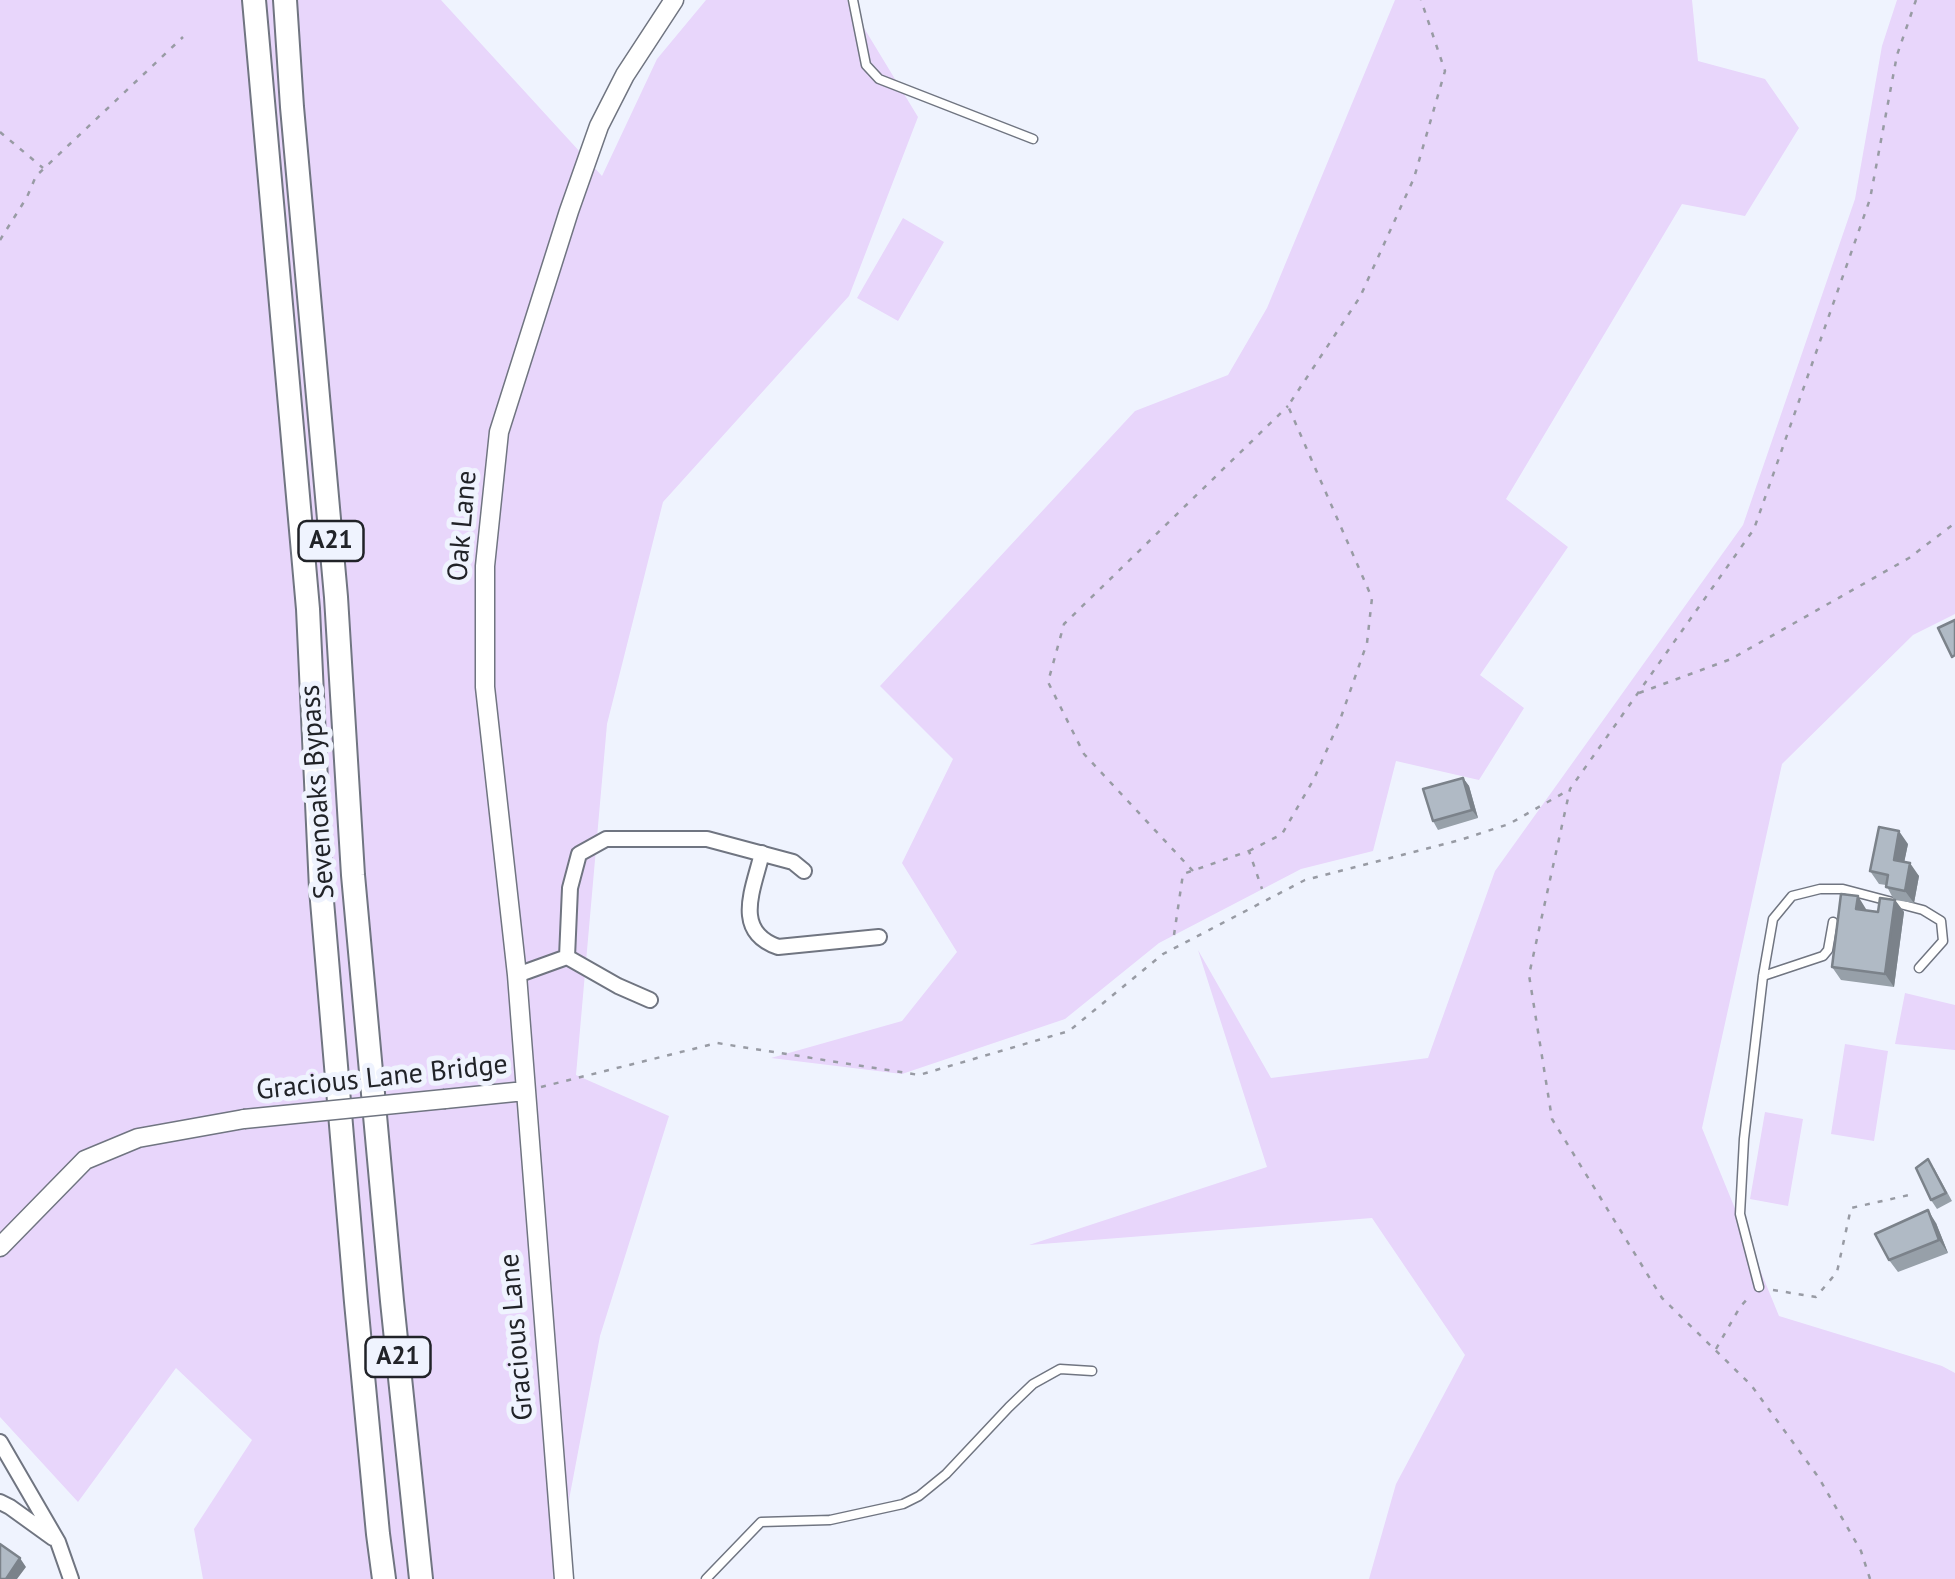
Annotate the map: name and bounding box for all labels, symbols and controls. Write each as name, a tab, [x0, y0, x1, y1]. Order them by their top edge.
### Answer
street label: Oak Lane	[441, 469, 485, 583]
road number: A21	[298, 521, 364, 561]
street label: Sevenoaks Bypass	[294, 684, 342, 900]
street label: Gracious Lane Bridge	[255, 1048, 509, 1108]
street label: Gracious Lane	[493, 1252, 541, 1422]
road number: A21	[366, 1337, 430, 1377]

